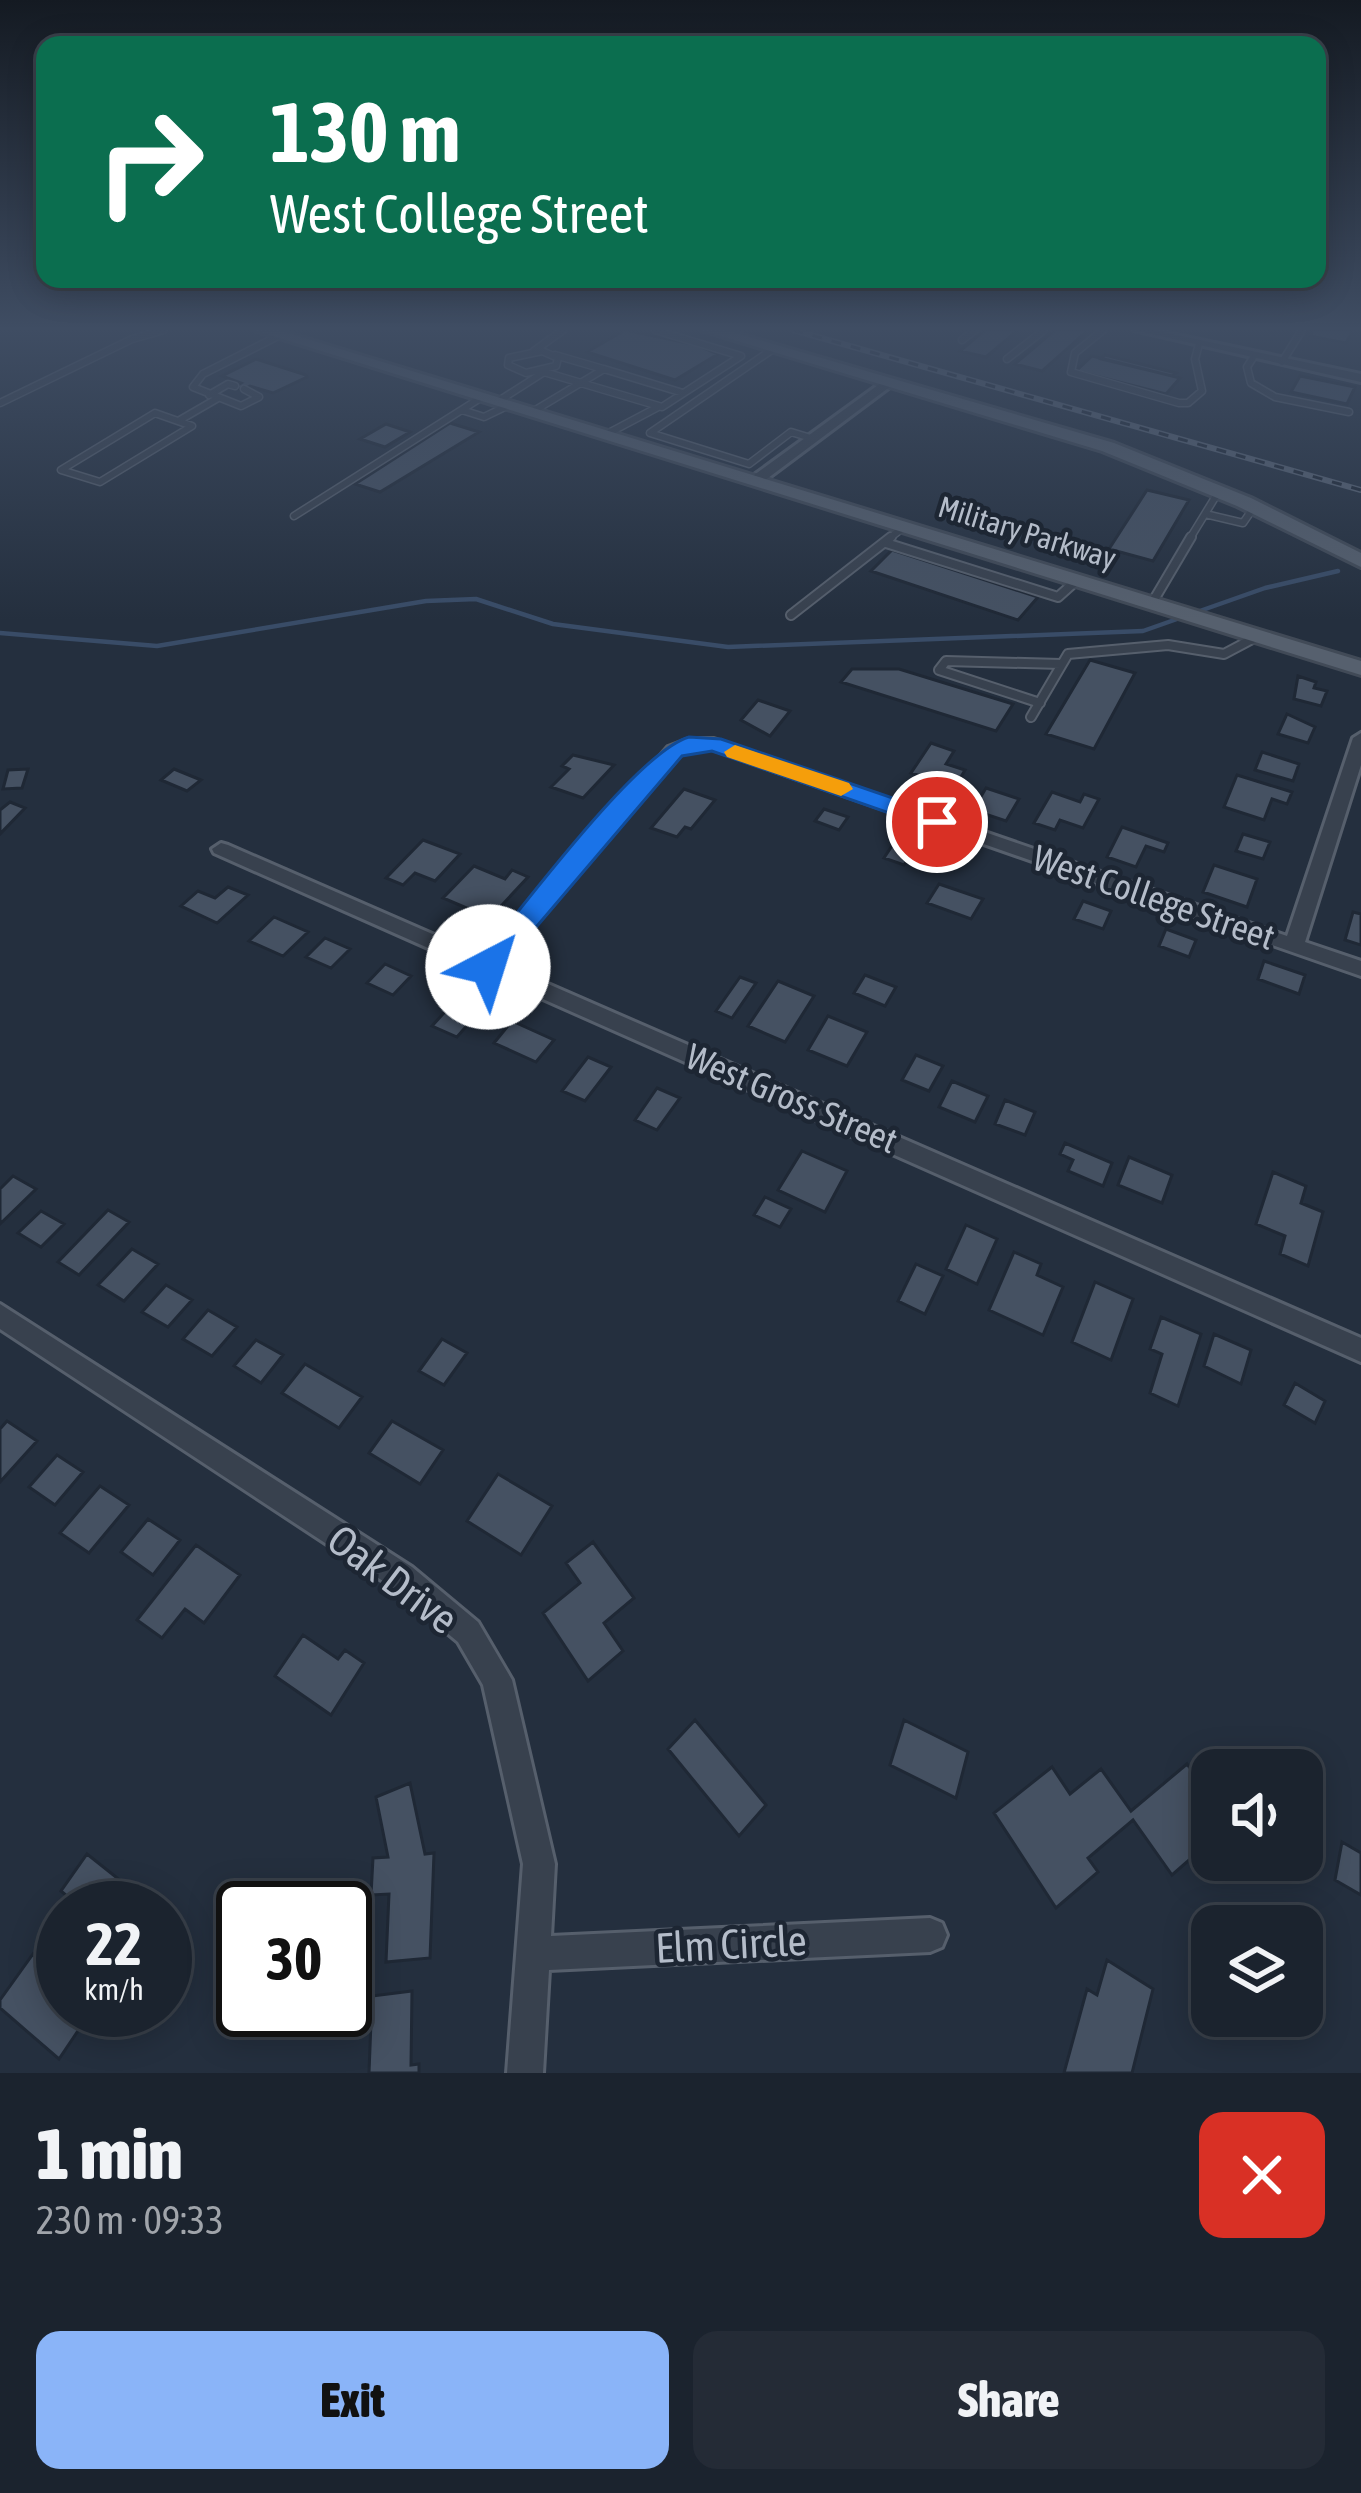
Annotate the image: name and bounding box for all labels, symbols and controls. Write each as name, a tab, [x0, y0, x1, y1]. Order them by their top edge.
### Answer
icon: right	[72, 84, 228, 240]
text: 130 m	[270, 84, 460, 180]
text: West College Street	[270, 183, 649, 244]
street label: Military Parkway	[934, 489, 1120, 575]
pin	[886, 771, 988, 873]
icon: arrive	[904, 789, 970, 855]
street label: West College Street	[1028, 836, 1280, 958]
position arrow	[425, 904, 551, 1030]
street label: West Gross Street	[680, 1035, 904, 1161]
street label: Oak Drive	[319, 1515, 467, 1643]
map controls	[1191, 1749, 1323, 2037]
button: sound	[1191, 1749, 1323, 1881]
speed limit sign: 30	[216, 1881, 372, 2037]
button: layers	[1191, 1905, 1323, 2037]
text: 22	[86, 1909, 142, 1978]
street label: Elm Circle	[654, 1916, 808, 1972]
text: km/h	[84, 1972, 144, 2006]
text: 1 min	[36, 2112, 183, 2194]
button: close	[1199, 2112, 1325, 2238]
text: 230 m · 09:33	[36, 2198, 224, 2242]
button: Exit	[36, 2331, 669, 2469]
button: Share	[693, 2331, 1325, 2469]

